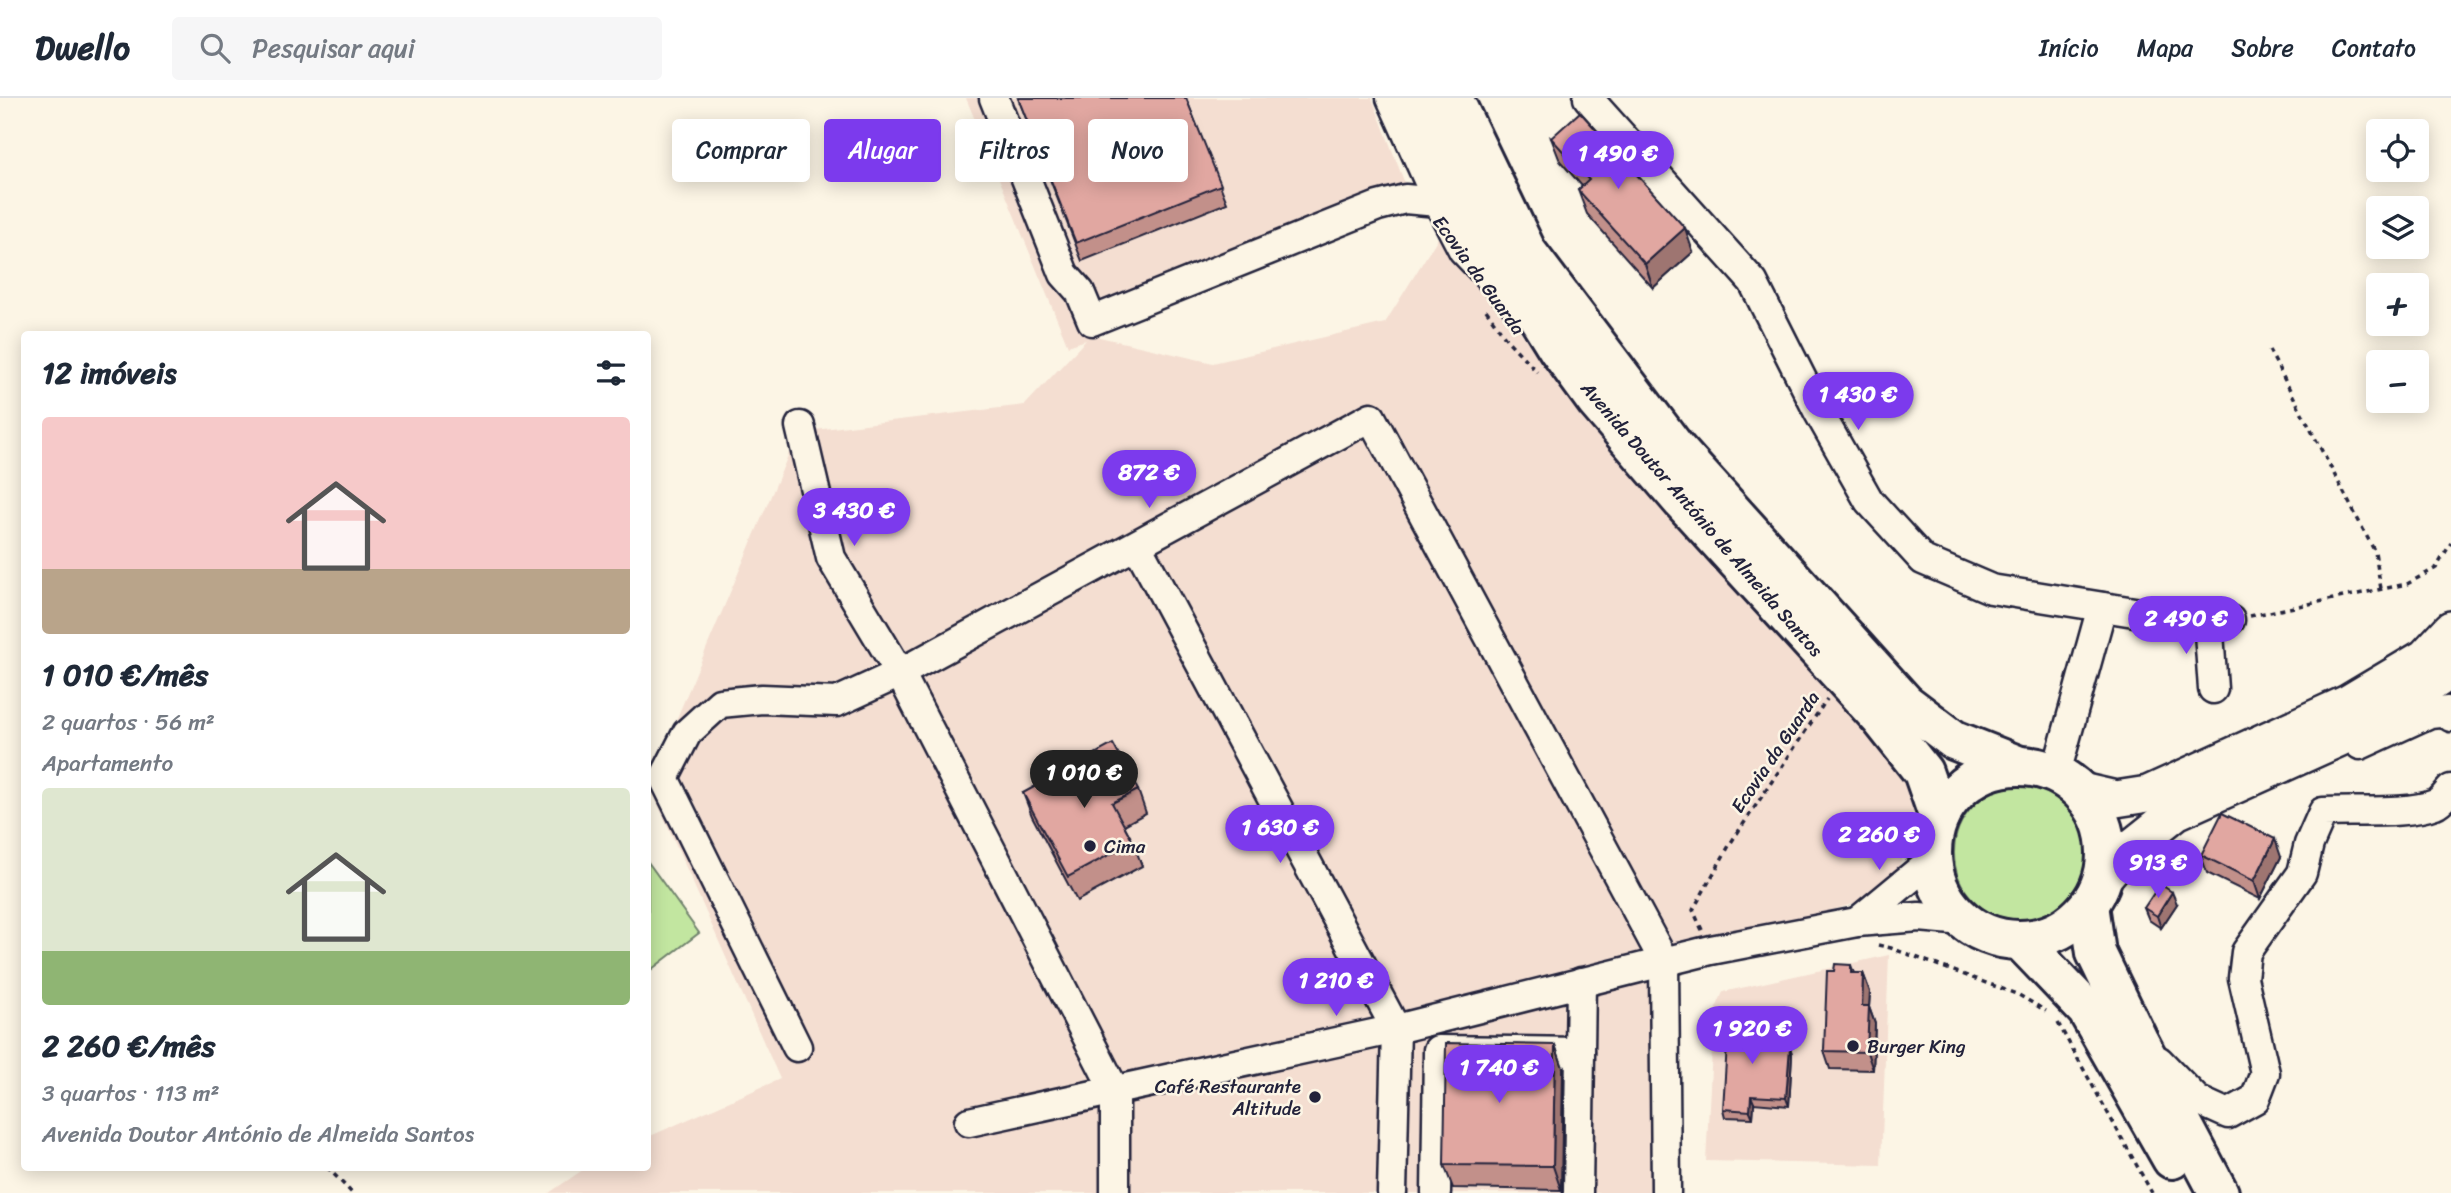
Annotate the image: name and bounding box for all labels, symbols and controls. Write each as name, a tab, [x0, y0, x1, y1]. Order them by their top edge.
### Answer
search box	[172, 17, 662, 80]
text: Dwello	[35, 19, 130, 77]
text: Pesquisar aqui	[252, 25, 415, 71]
text: Início	[2039, 27, 2099, 69]
text: Mapa	[2137, 27, 2193, 69]
text: Sobre	[2231, 27, 2294, 69]
text: Contato	[2332, 27, 2416, 69]
icon: search	[196, 29, 234, 67]
chip: Comprar	[672, 119, 810, 182]
chip: Alugar	[824, 119, 941, 182]
chip: Filtros	[955, 119, 1074, 182]
chip: Novo	[1088, 119, 1188, 182]
map controls	[2366, 119, 2429, 413]
button: locate	[2366, 119, 2429, 182]
pin: 1 490 €	[1553, 132, 1683, 191]
text: 1 490 €	[1578, 133, 1658, 174]
button: layers	[2366, 196, 2429, 259]
street label: Ecovia da Guarda	[1424, 208, 1534, 342]
button: +	[2366, 273, 2429, 336]
text: 12 imóveis	[42, 346, 177, 400]
button: −	[2366, 350, 2429, 413]
icon: filters	[592, 354, 630, 392]
pin: 1 430 €	[1793, 372, 1923, 432]
street label: Avenida Doutor António de Almeida Santos	[1572, 373, 1832, 665]
text: 1 430 €	[1819, 374, 1897, 415]
pin: 872 €	[1100, 450, 1198, 510]
text: 872 €	[1118, 452, 1180, 493]
icon: home	[273, 463, 399, 589]
pin: 3 430 €	[789, 489, 919, 548]
text: 3 430 €	[813, 490, 895, 531]
pin: 2 490 €	[2121, 596, 2251, 656]
text: 2 490 €	[2144, 598, 2228, 639]
text: 1 010 €/mês	[42, 648, 208, 702]
street label: Ecovia da Guarda	[1722, 684, 1829, 820]
text: 2 quartos · 56 m²	[42, 702, 215, 743]
text: Apartamento	[42, 743, 173, 784]
pin: 1 010 €	[1019, 750, 1149, 810]
text: 1 010 €	[1046, 752, 1122, 793]
pin: 1 630 €	[1215, 806, 1345, 865]
text: 1 630 €	[1241, 807, 1319, 848]
pin: 2 260 €	[1814, 812, 1944, 872]
text: 2 260 €	[1838, 814, 1920, 855]
place label: Cima	[1104, 830, 1146, 863]
icon: home	[273, 834, 399, 960]
marker: Cima	[1082, 838, 1098, 854]
pin: 913 €	[2109, 840, 2207, 900]
text: 913 €	[2129, 842, 2187, 883]
pin: 1 210 €	[1271, 958, 1401, 1018]
text: 1 210 €	[1299, 960, 1373, 1001]
pin: 1 920 €	[1687, 1006, 1817, 1066]
text: 1 920 €	[1712, 1008, 1792, 1049]
text: 2 260 €/mês	[42, 1019, 215, 1073]
place label: Burger King	[1867, 1030, 1966, 1063]
marker: Burger King	[1845, 1038, 1861, 1054]
pin: 1 740 €	[1434, 1046, 1564, 1105]
text: 1 740 €	[1459, 1047, 1539, 1088]
place label: Café Restaurante Altitude	[1155, 1070, 1301, 1125]
text: 3 quartos · 113 m²	[42, 1073, 220, 1114]
marker: Café Restaurante Altitude	[1307, 1089, 1323, 1105]
text: Avenida Doutor António de Almeida Santos	[42, 1114, 474, 1155]

